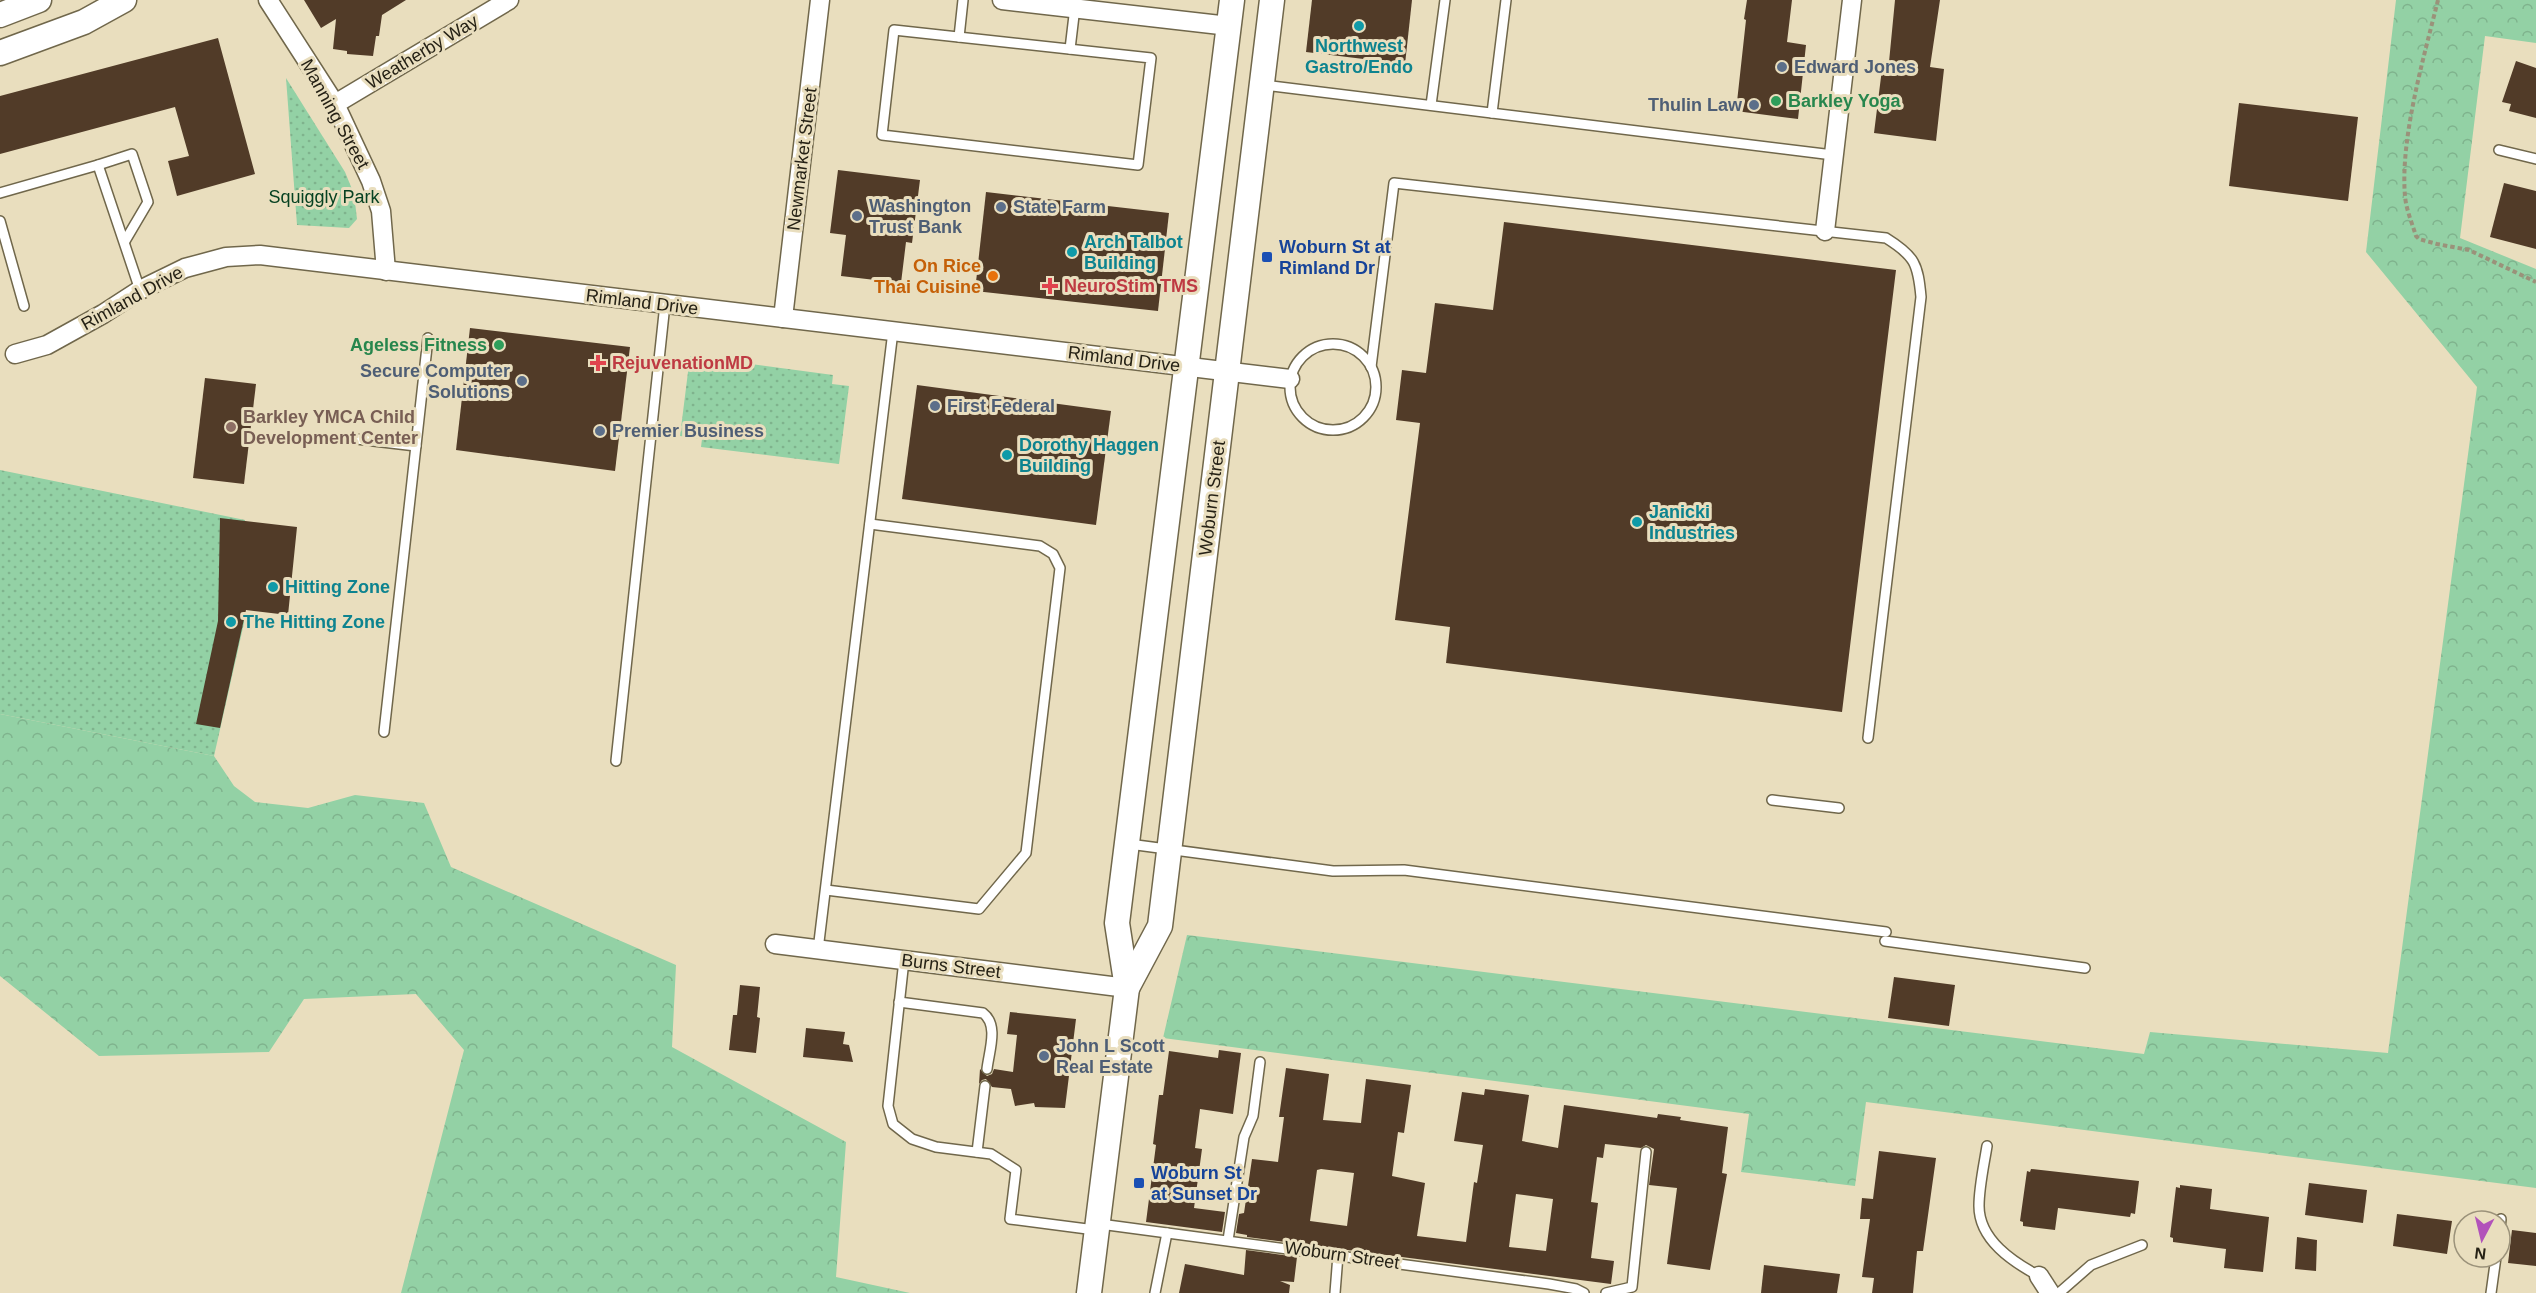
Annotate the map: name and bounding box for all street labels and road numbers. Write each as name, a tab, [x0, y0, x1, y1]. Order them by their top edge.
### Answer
street label: Weatherby Way	[362, 11, 482, 93]
street label: Manning Street	[297, 56, 373, 172]
street label: Newmarket Street	[783, 86, 821, 232]
street label: Rimland Drive	[78, 262, 186, 334]
street label: Rimland Drive	[585, 285, 699, 319]
street label: Rimland Drive	[1067, 342, 1181, 376]
street label: Woburn Street	[1195, 439, 1229, 557]
street label: Burns Street	[900, 950, 1002, 982]
street label: Woburn Street	[1283, 1237, 1401, 1273]

